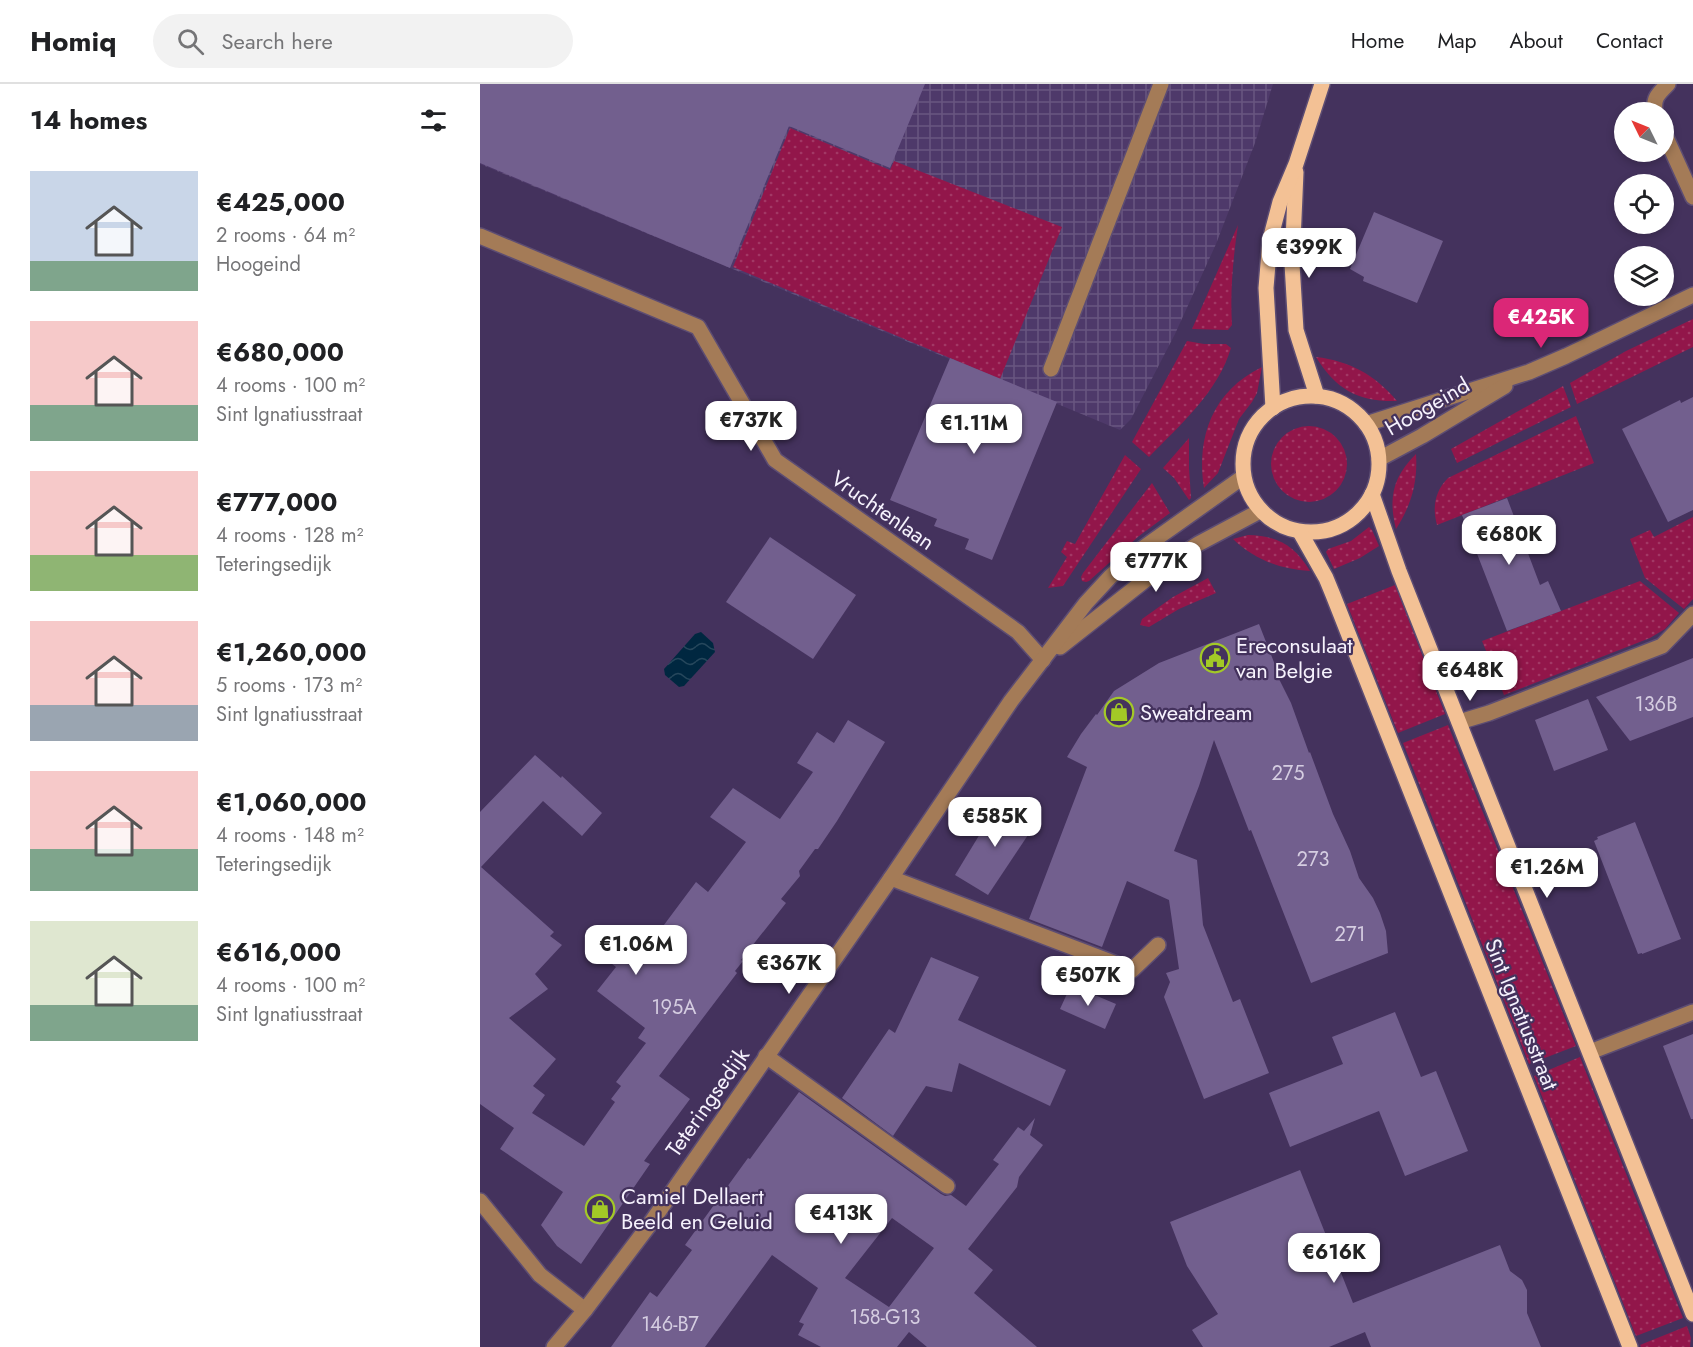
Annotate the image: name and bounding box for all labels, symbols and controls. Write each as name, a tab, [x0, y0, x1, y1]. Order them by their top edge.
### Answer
search box	[153, 14, 573, 68]
text: Homiq	[30, 21, 117, 62]
icon: search	[174, 25, 207, 58]
text: Search here	[222, 25, 333, 57]
text: Home	[1351, 26, 1404, 56]
text: Map	[1437, 26, 1477, 56]
text: About	[1510, 26, 1563, 56]
text: Contact	[1596, 26, 1663, 56]
text: 14 homes	[30, 101, 147, 139]
north arrow	[1614, 102, 1674, 162]
map controls	[1614, 102, 1674, 306]
icon: filters	[417, 104, 450, 137]
button: locate	[1614, 174, 1674, 234]
text: €425,000	[216, 183, 345, 221]
icon: home	[78, 195, 150, 267]
text: 2 rooms · 64 m²	[216, 221, 355, 250]
pin: €399K	[1267, 228, 1351, 279]
text: €399K	[1276, 233, 1342, 262]
button: layers	[1614, 246, 1674, 306]
text: Hoogeind	[216, 250, 301, 279]
pin: €425K	[1499, 298, 1583, 349]
text: €425K	[1507, 303, 1575, 332]
text: €680,000	[216, 333, 344, 371]
icon: home	[78, 345, 150, 417]
street label: Hoogeind	[1379, 369, 1475, 443]
text: 4 rooms · 100 m²	[216, 371, 365, 400]
text: Sint Ignatiusstraat	[216, 400, 362, 429]
pin: €737K	[709, 401, 793, 452]
pin: €1.11M	[925, 404, 1023, 455]
text: €737K	[719, 406, 783, 435]
text: €1.11M	[940, 409, 1008, 438]
street label: Vruchtenlaan	[825, 462, 941, 558]
text: €777,000	[216, 483, 338, 521]
icon: home	[78, 495, 150, 567]
pin: €680K	[1467, 515, 1551, 566]
text: €680K	[1476, 520, 1542, 549]
text: 4 rooms · 128 m²	[216, 521, 364, 550]
pin: €777K	[1114, 542, 1198, 593]
text: €777K	[1124, 547, 1188, 576]
text: Teteringsedijk	[216, 550, 331, 579]
place label: Ereconsulaat van Belgie	[1236, 629, 1353, 686]
text: €1,260,000	[216, 633, 366, 671]
public building icon: Ereconsulaat van Belgie	[1199, 642, 1231, 674]
icon: home	[78, 645, 150, 717]
pin: €648K	[1428, 651, 1512, 702]
text: €648K	[1437, 656, 1503, 685]
text: 5 rooms · 173 m²	[216, 671, 362, 700]
house number: 136B	[1635, 690, 1677, 719]
shop icon: Sweatdream	[1103, 696, 1135, 728]
place label: Sweatdream	[1140, 696, 1253, 728]
text: Sint Ignatiusstraat	[216, 700, 362, 729]
house number: 275	[1271, 759, 1305, 788]
text: €1,060,000	[216, 783, 367, 821]
icon: home	[78, 795, 150, 867]
pin: €585K	[953, 797, 1037, 848]
text: €585K	[962, 802, 1028, 831]
text: 4 rooms · 148 m²	[216, 821, 364, 850]
house number: 273	[1297, 845, 1329, 874]
pin: €1.26M	[1498, 848, 1596, 899]
text: Teteringsedijk	[216, 850, 331, 879]
text: €1.26M	[1510, 853, 1584, 882]
house number: 271	[1335, 920, 1365, 949]
pin: €1.06M	[587, 925, 685, 976]
text: €1.06M	[599, 930, 673, 959]
text: €616,000	[216, 933, 341, 971]
street label: Sint Ignatiusstraat	[1477, 933, 1567, 1095]
pin: €367K	[747, 944, 831, 995]
icon: home	[78, 945, 150, 1017]
text: €367K	[757, 949, 821, 978]
pin: €507K	[1046, 956, 1130, 1007]
text: €507K	[1055, 961, 1121, 990]
text: 4 rooms · 100 m²	[216, 971, 365, 1000]
house number: 195A	[652, 993, 697, 1022]
text: Sint Ignatiusstraat	[216, 1000, 362, 1029]
street label: Teteringsedijk	[657, 1041, 757, 1163]
place label: Camiel Dellaert Beeld en Geluid	[621, 1180, 773, 1237]
shop icon: Camiel Dellaert Beeld en Geluid	[584, 1193, 616, 1225]
pin: €413K	[799, 1194, 883, 1245]
text: €413K	[809, 1199, 873, 1228]
pin: €616K	[1292, 1233, 1376, 1284]
text: €616K	[1302, 1238, 1366, 1267]
house number: 158-G13	[850, 1303, 920, 1332]
house number: 146-B7	[641, 1310, 699, 1339]

